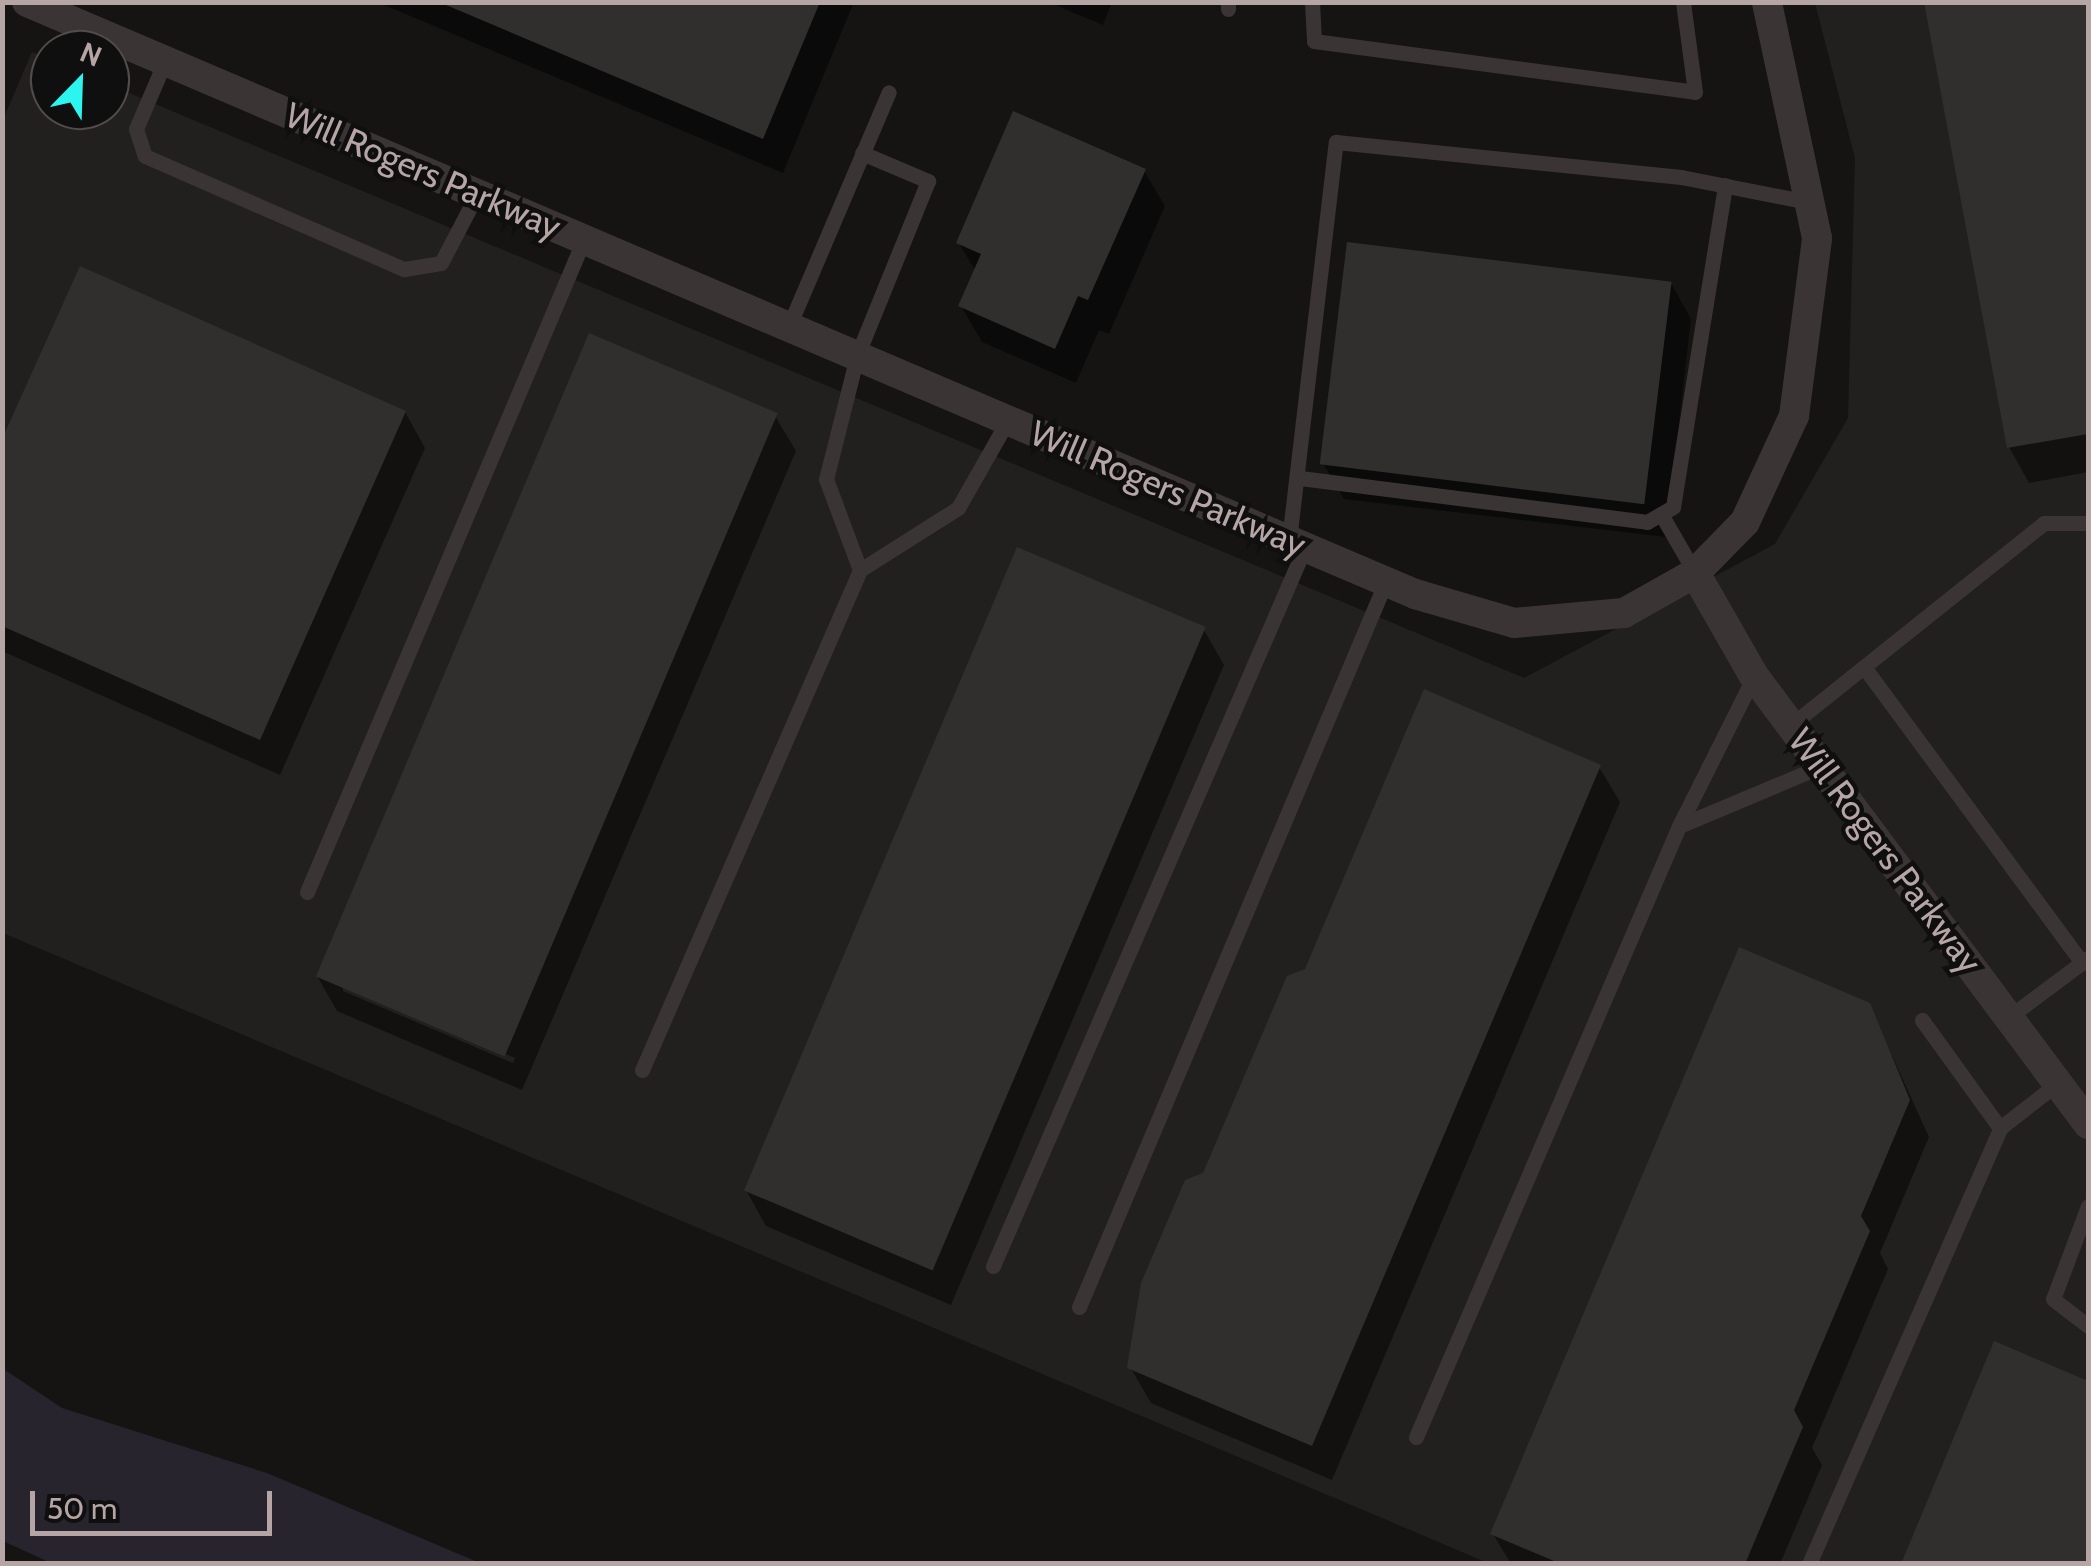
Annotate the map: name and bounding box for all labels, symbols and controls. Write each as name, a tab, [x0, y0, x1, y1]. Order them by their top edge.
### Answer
north arrow	[30, 30, 130, 130]
text: N	[75, 35, 107, 74]
street label: Will Rogers Parkway	[279, 94, 567, 248]
street label: Will Rogers Parkway	[1024, 412, 1312, 566]
street label: Will Rogers Parkway	[1779, 720, 1991, 982]
scale bar	[35, 1471, 278, 1533]
text: 50 m	[47, 1490, 117, 1527]

